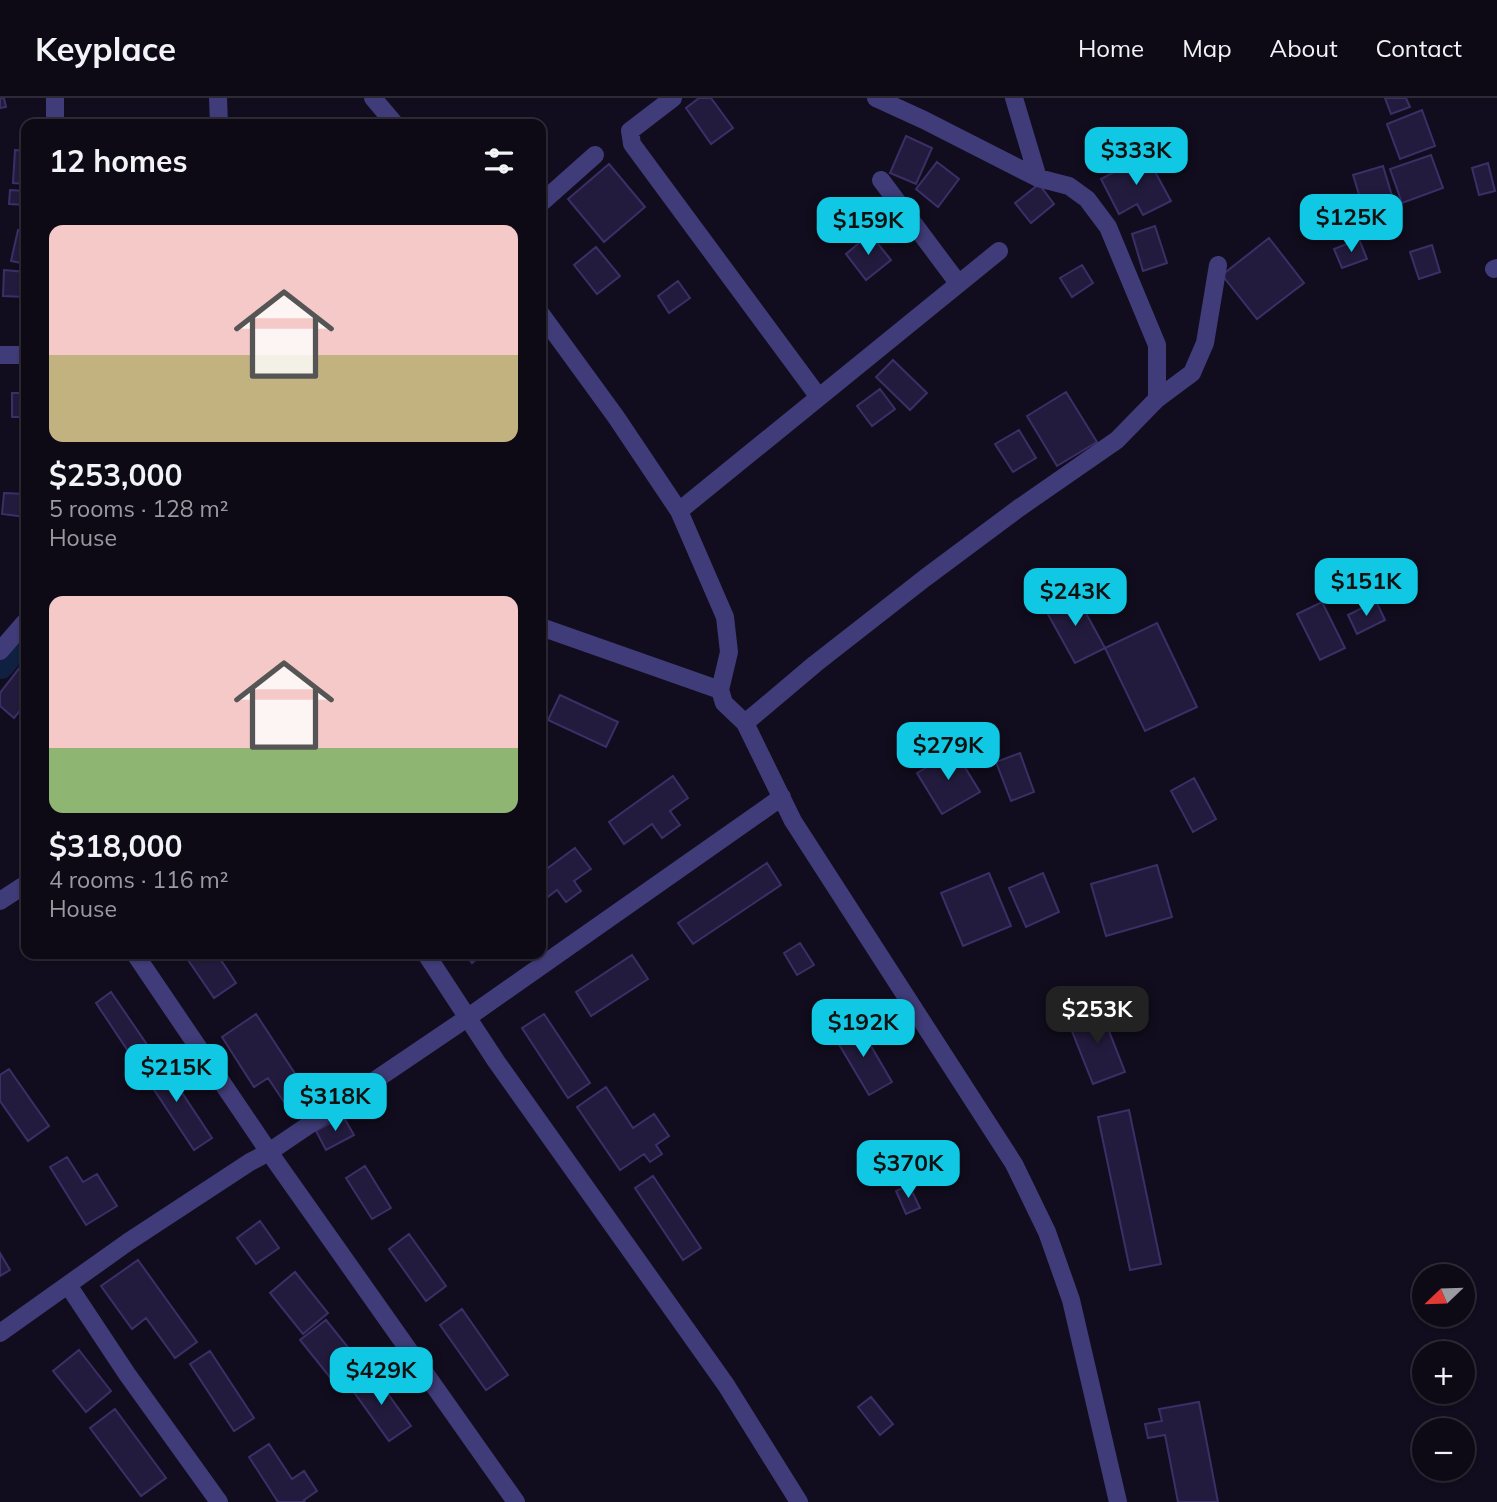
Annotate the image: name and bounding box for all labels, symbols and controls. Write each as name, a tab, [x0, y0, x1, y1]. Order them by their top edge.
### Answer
text: Keyplace	[35, 28, 176, 69]
text: Home	[1078, 33, 1144, 63]
text: Map	[1182, 33, 1232, 63]
text: About	[1270, 33, 1338, 63]
text: Contact	[1376, 33, 1462, 63]
pin: $333K	[1087, 127, 1185, 187]
text: $333K	[1101, 135, 1171, 164]
text: 12 homes	[49, 142, 188, 180]
icon: filters	[480, 142, 518, 180]
pin: $125K	[1302, 194, 1400, 254]
pin: $159K	[819, 198, 917, 257]
text: $125K	[1316, 202, 1386, 231]
text: $159K	[833, 205, 903, 234]
icon: home	[221, 271, 347, 397]
text: $253,000	[49, 456, 182, 494]
text: 5 rooms · 128 m²	[49, 494, 229, 523]
text: House	[49, 523, 117, 552]
pin: $151K	[1317, 559, 1415, 618]
text: $151K	[1331, 566, 1401, 595]
pin: $243K	[1026, 568, 1124, 628]
text: $243K	[1040, 576, 1110, 605]
icon: home	[221, 642, 347, 768]
pin: $279K	[899, 722, 997, 782]
text: $279K	[913, 730, 983, 759]
text: $318,000	[49, 827, 182, 865]
text: 4 rooms · 116 m²	[49, 865, 229, 894]
text: House	[49, 894, 117, 923]
pin: $253K	[1048, 986, 1146, 1046]
text: $253K	[1062, 994, 1132, 1023]
pin: $192K	[814, 1000, 912, 1059]
text: $192K	[828, 1007, 898, 1036]
pin: $215K	[127, 1044, 225, 1104]
text: $215K	[141, 1052, 211, 1081]
pin: $318K	[286, 1074, 384, 1133]
text: $318K	[300, 1081, 370, 1110]
pin: $370K	[859, 1140, 957, 1200]
text: $370K	[873, 1148, 943, 1177]
north arrow	[1412, 1264, 1475, 1326]
map controls	[1412, 1264, 1475, 1481]
button: +	[1412, 1341, 1475, 1404]
pin: $429K	[332, 1348, 430, 1407]
text: $429K	[346, 1355, 416, 1384]
button: −	[1412, 1418, 1475, 1481]

